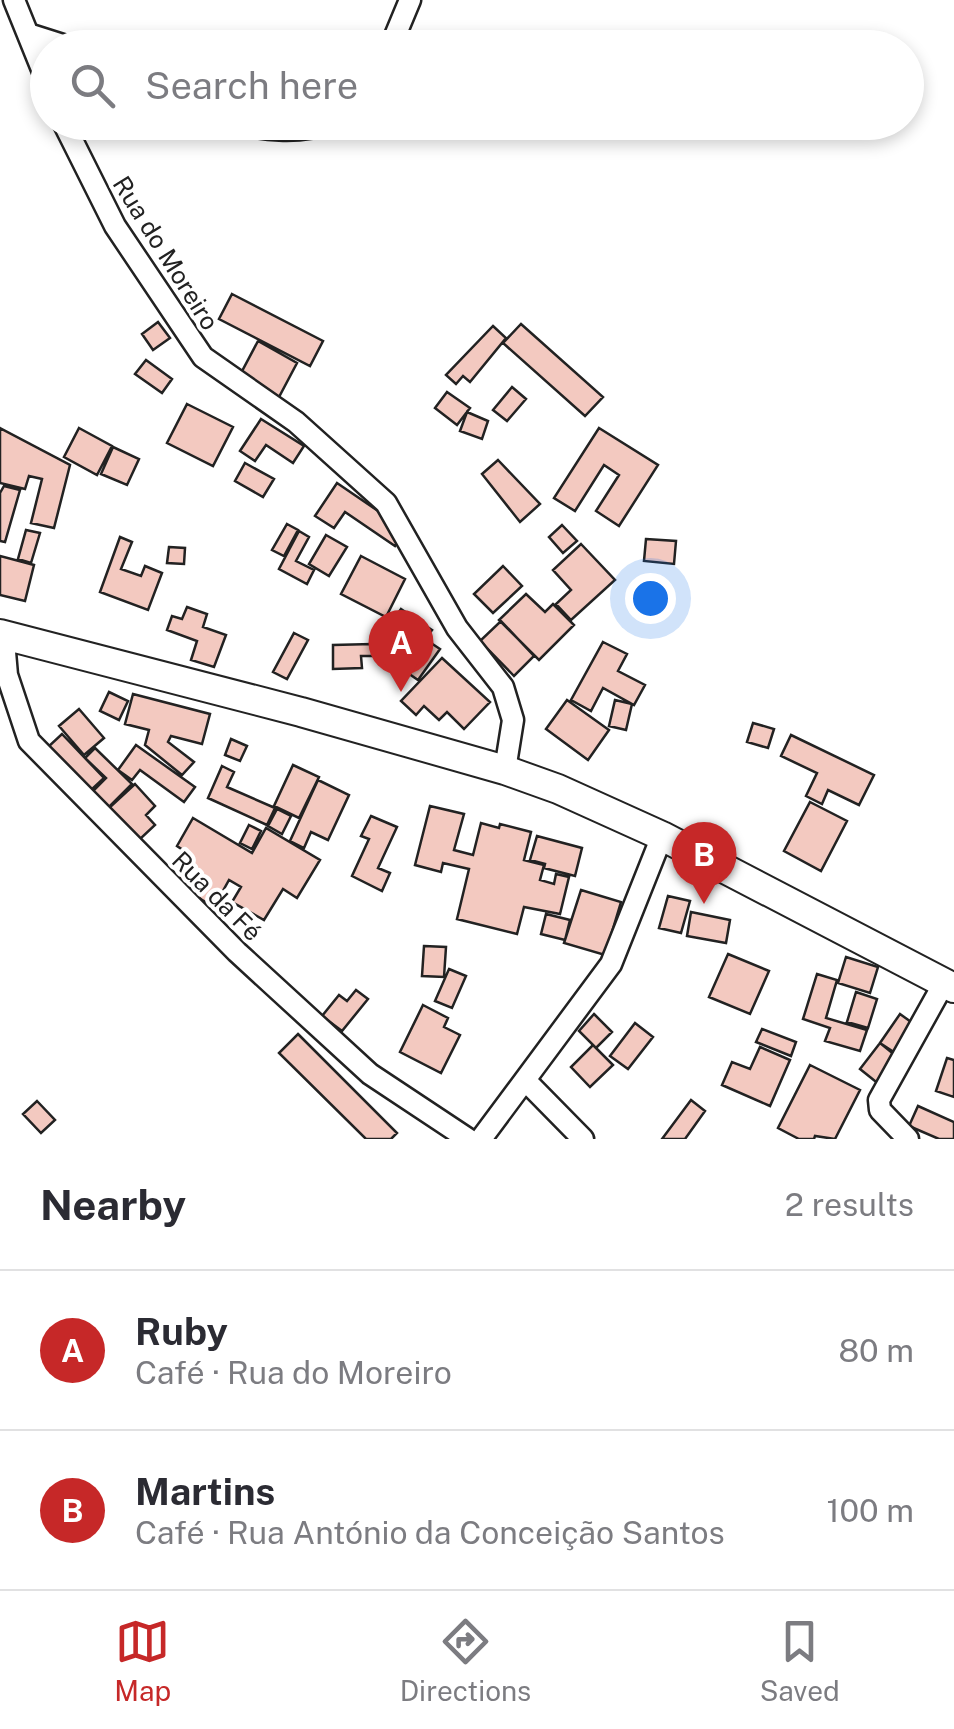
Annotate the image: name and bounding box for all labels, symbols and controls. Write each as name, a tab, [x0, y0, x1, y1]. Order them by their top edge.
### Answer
search box	[30, 30, 924, 140]
icon: search	[65, 58, 120, 113]
text: Search here	[145, 63, 358, 108]
street label: Rua do Moreiro	[107, 171, 225, 335]
your location	[625, 573, 676, 624]
pin: A	[368, 610, 434, 692]
pin: B	[672, 822, 736, 904]
street label: Rua da Fé	[166, 845, 268, 947]
text: Nearby	[40, 1180, 186, 1229]
text: 2 results	[785, 1186, 914, 1223]
text: Ruby	[135, 1309, 228, 1354]
text: A	[61, 1332, 84, 1369]
text: 80 m	[838, 1332, 914, 1369]
text: Café · Rua do Moreiro	[135, 1354, 452, 1391]
text: Martins	[135, 1469, 275, 1514]
text: B	[62, 1492, 83, 1529]
text: 100 m	[827, 1492, 914, 1529]
text: Café · Rua António da Conceição Santos	[135, 1514, 725, 1551]
tab: Map	[114, 1614, 171, 1707]
tab: Directions	[400, 1614, 531, 1707]
tab: Saved	[760, 1614, 840, 1707]

